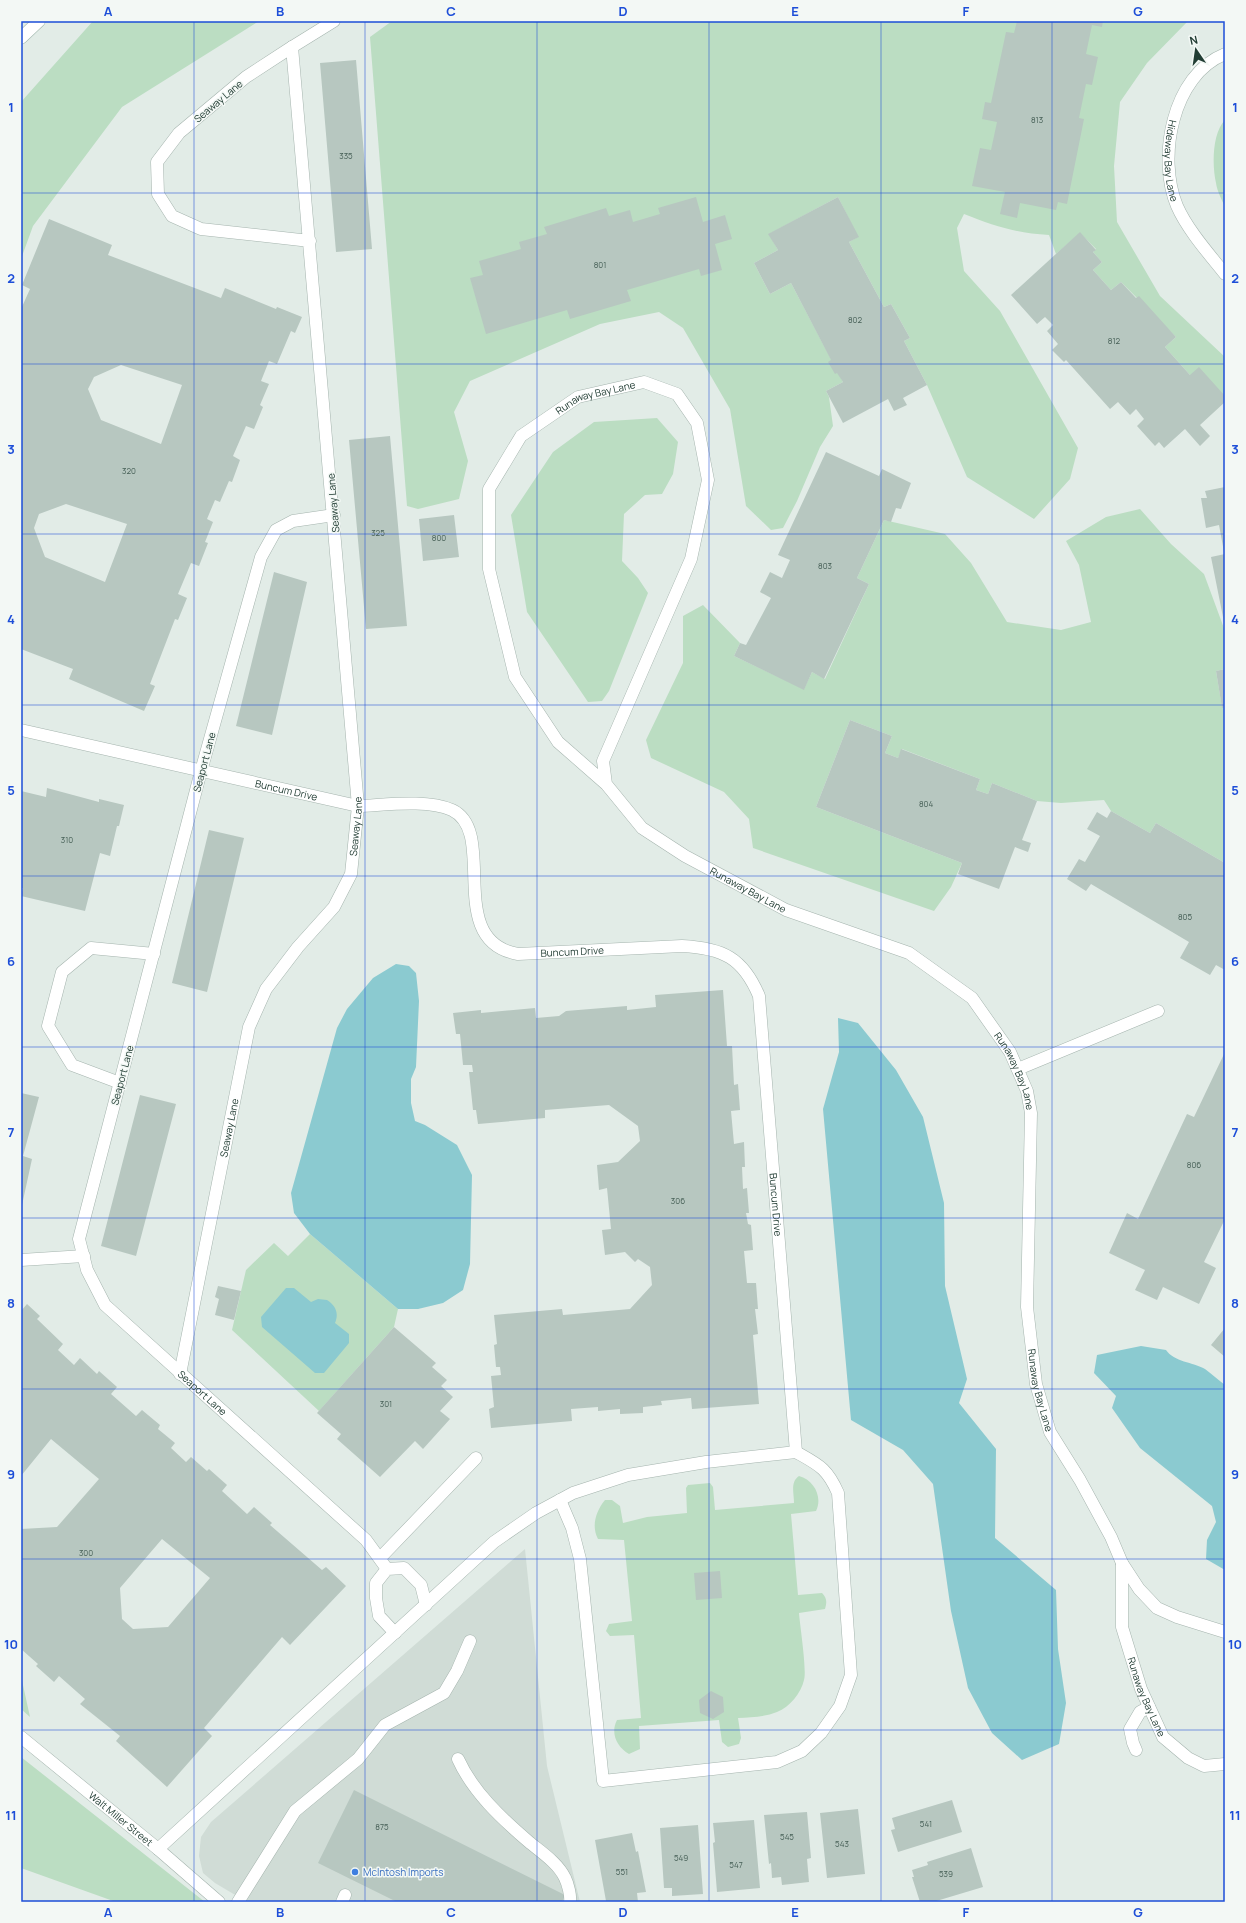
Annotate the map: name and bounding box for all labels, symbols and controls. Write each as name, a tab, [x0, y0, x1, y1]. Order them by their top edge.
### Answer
text: A	[104, 2, 113, 20]
text: B	[276, 2, 284, 20]
text: C	[446, 2, 456, 20]
text: D	[618, 2, 628, 20]
text: E	[791, 2, 799, 20]
text: F	[963, 2, 970, 20]
text: G	[1133, 2, 1143, 20]
north arrow	[1176, 30, 1216, 70]
text: N	[1188, 32, 1199, 48]
street label: Seaway Lane	[191, 76, 245, 126]
text: 1	[8, 98, 14, 116]
text: 1	[1232, 98, 1238, 116]
house number: 813	[1031, 114, 1043, 125]
street label: Hideway Bay Lane	[1161, 119, 1182, 203]
house number: 335	[339, 150, 353, 161]
house number: 801	[594, 259, 606, 270]
text: 2	[7, 269, 15, 287]
text: 2	[1231, 269, 1239, 287]
house number: 802	[848, 314, 862, 325]
house number: 812	[1108, 335, 1121, 346]
street label: Runaway Bay Lane	[552, 377, 637, 418]
text: 3	[7, 440, 15, 458]
text: 3	[1231, 440, 1239, 458]
house number: 320	[122, 465, 136, 476]
street label: Seaway Lane	[323, 473, 343, 533]
house number: 325	[371, 527, 385, 538]
house number: 800	[432, 532, 446, 543]
house number: 803	[818, 560, 832, 571]
text: 4	[7, 610, 15, 628]
text: 4	[1231, 610, 1239, 628]
street label: Seaport Lane	[189, 730, 219, 793]
street label: Buncum Drive	[254, 776, 319, 804]
text: 5	[7, 781, 15, 799]
text: 5	[1231, 781, 1239, 799]
street label: Seaway Lane	[346, 796, 365, 857]
house number: 804	[919, 798, 933, 809]
house number: 310	[61, 834, 73, 845]
street label: Runaway Bay Lane	[708, 864, 789, 916]
house number: 805	[1178, 911, 1192, 922]
street label: Buncum Drive	[540, 943, 604, 960]
text: 6	[7, 952, 15, 970]
text: 6	[1231, 952, 1239, 970]
street label: Runaway Bay Lane	[991, 1029, 1037, 1111]
street label: Seaport Lane	[107, 1043, 137, 1106]
street label: Seaway Lane	[216, 1097, 242, 1158]
text: 7	[8, 1123, 15, 1141]
text: 7	[1232, 1123, 1239, 1141]
house number: 806	[1187, 1159, 1201, 1170]
street label: Buncum Drive	[766, 1172, 785, 1237]
house number: 306	[671, 1195, 685, 1206]
text: 8	[7, 1294, 15, 1312]
text: 8	[1231, 1294, 1239, 1312]
street label: Runaway Bay Lane	[1025, 1348, 1057, 1433]
street label: Seaport Lane	[175, 1367, 230, 1419]
house number: 301	[380, 1398, 392, 1409]
text: 9	[7, 1465, 15, 1483]
text: 9	[1231, 1465, 1239, 1483]
house number: 300	[79, 1547, 93, 1558]
text: 10	[4, 1635, 18, 1653]
text: 10	[1228, 1635, 1242, 1653]
street label: Runaway Bay Lane	[1125, 1655, 1169, 1739]
street label: Walt Miller Street	[86, 1788, 156, 1849]
text: 11	[5, 1806, 17, 1824]
text: 11	[1229, 1806, 1241, 1824]
house number: 541	[920, 1818, 932, 1829]
house number: 875	[375, 1821, 389, 1832]
house number: 545	[780, 1831, 794, 1842]
house number: 543	[835, 1838, 849, 1849]
house number: 549	[674, 1852, 688, 1863]
house number: 547	[729, 1859, 743, 1870]
place label: McIntosh Imports	[363, 1865, 444, 1879]
house number: 551	[616, 1866, 628, 1877]
marker: McIntosh Imports	[350, 1867, 360, 1877]
house number: 539	[939, 1868, 953, 1879]
text: A	[104, 1903, 113, 1921]
text: B	[276, 1903, 284, 1921]
text: C	[446, 1903, 456, 1921]
text: D	[618, 1903, 628, 1921]
text: E	[791, 1903, 799, 1921]
text: F	[963, 1903, 970, 1921]
text: G	[1133, 1903, 1143, 1921]

